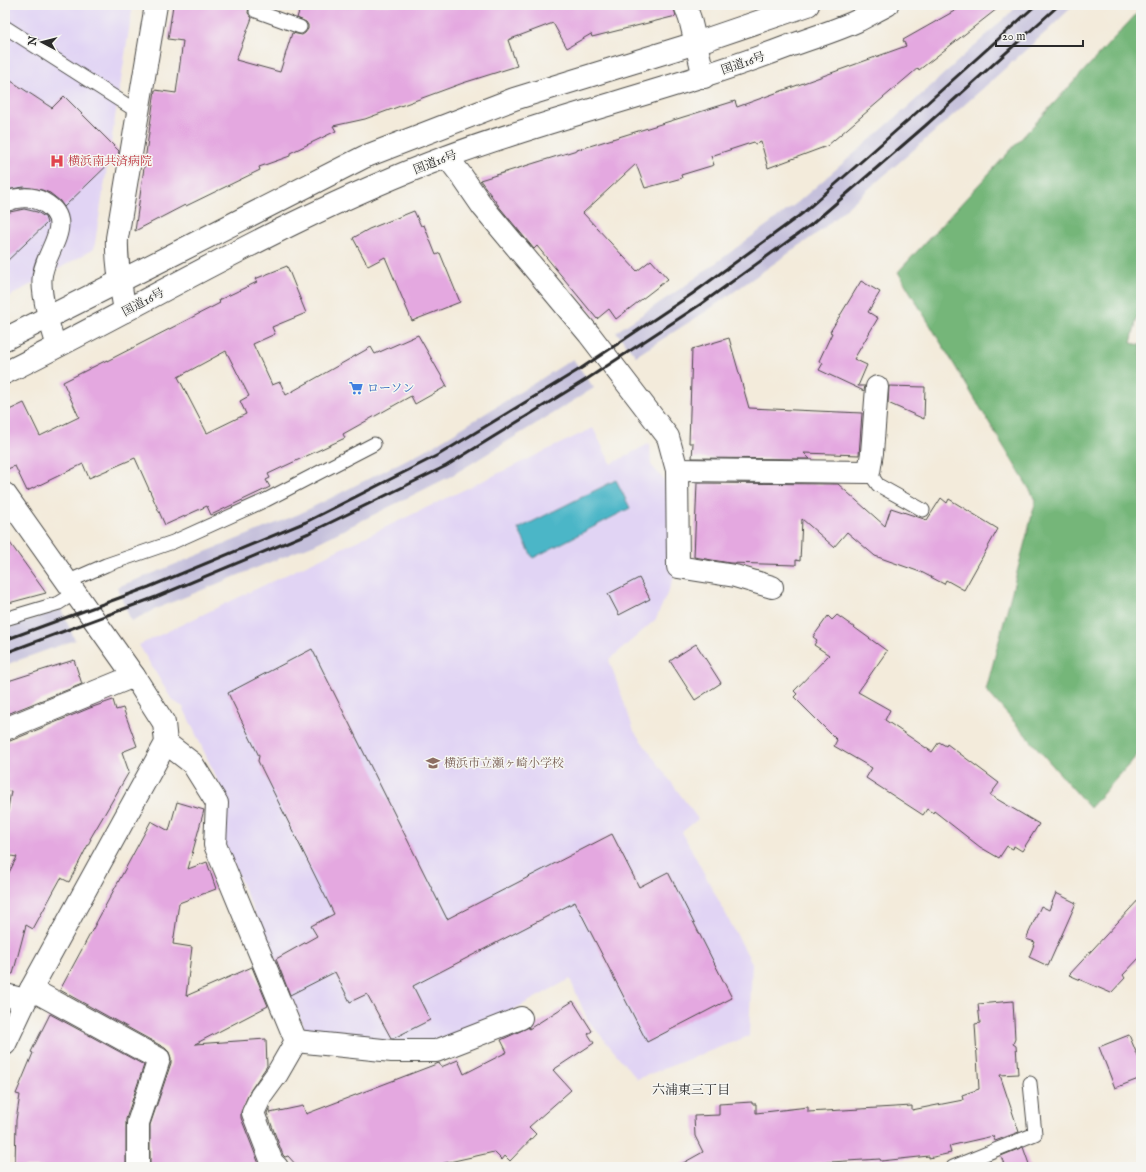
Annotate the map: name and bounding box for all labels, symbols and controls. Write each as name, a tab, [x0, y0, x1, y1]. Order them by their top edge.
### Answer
north arrow	[22, 22, 62, 62]
scale bar	[996, 22, 1083, 48]
text: 20 m	[1002, 29, 1025, 44]
text: N	[25, 35, 41, 47]
street label: 国道16号	[719, 49, 767, 78]
street label: 国道16号	[411, 147, 459, 178]
hospital icon: 横浜南共済病院	[49, 153, 65, 169]
place label: 横浜南共済病院	[68, 154, 152, 169]
street label: 国道16号	[120, 285, 167, 320]
supermarket icon: ローソン	[348, 380, 364, 396]
place label: ローソン	[367, 381, 415, 396]
school or university icon: 横浜市立瀬ヶ崎小学校	[425, 755, 441, 771]
place label: 横浜市立瀬ヶ崎小学校	[444, 756, 564, 771]
district label: 六浦東三丁目	[652, 1082, 730, 1099]

